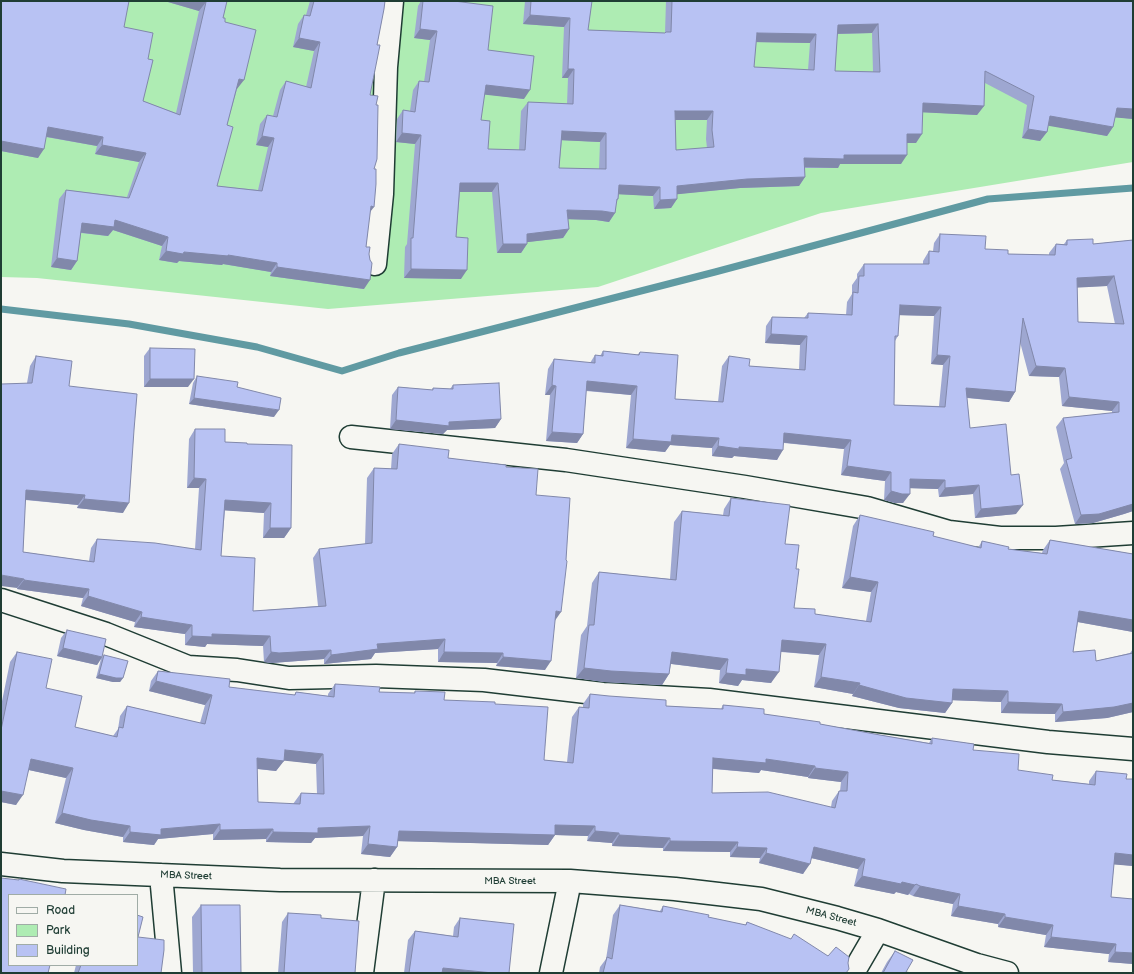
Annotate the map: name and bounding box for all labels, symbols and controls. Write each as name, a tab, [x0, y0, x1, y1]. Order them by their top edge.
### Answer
street label: MBA Street	[160, 869, 212, 883]
street label: MBA Street	[484, 875, 536, 887]
legend	[8, 894, 138, 966]
text: Road	[46, 903, 75, 918]
street label: MBA Street	[804, 905, 858, 929]
text: Park	[46, 923, 70, 938]
text: Building	[46, 943, 90, 958]

